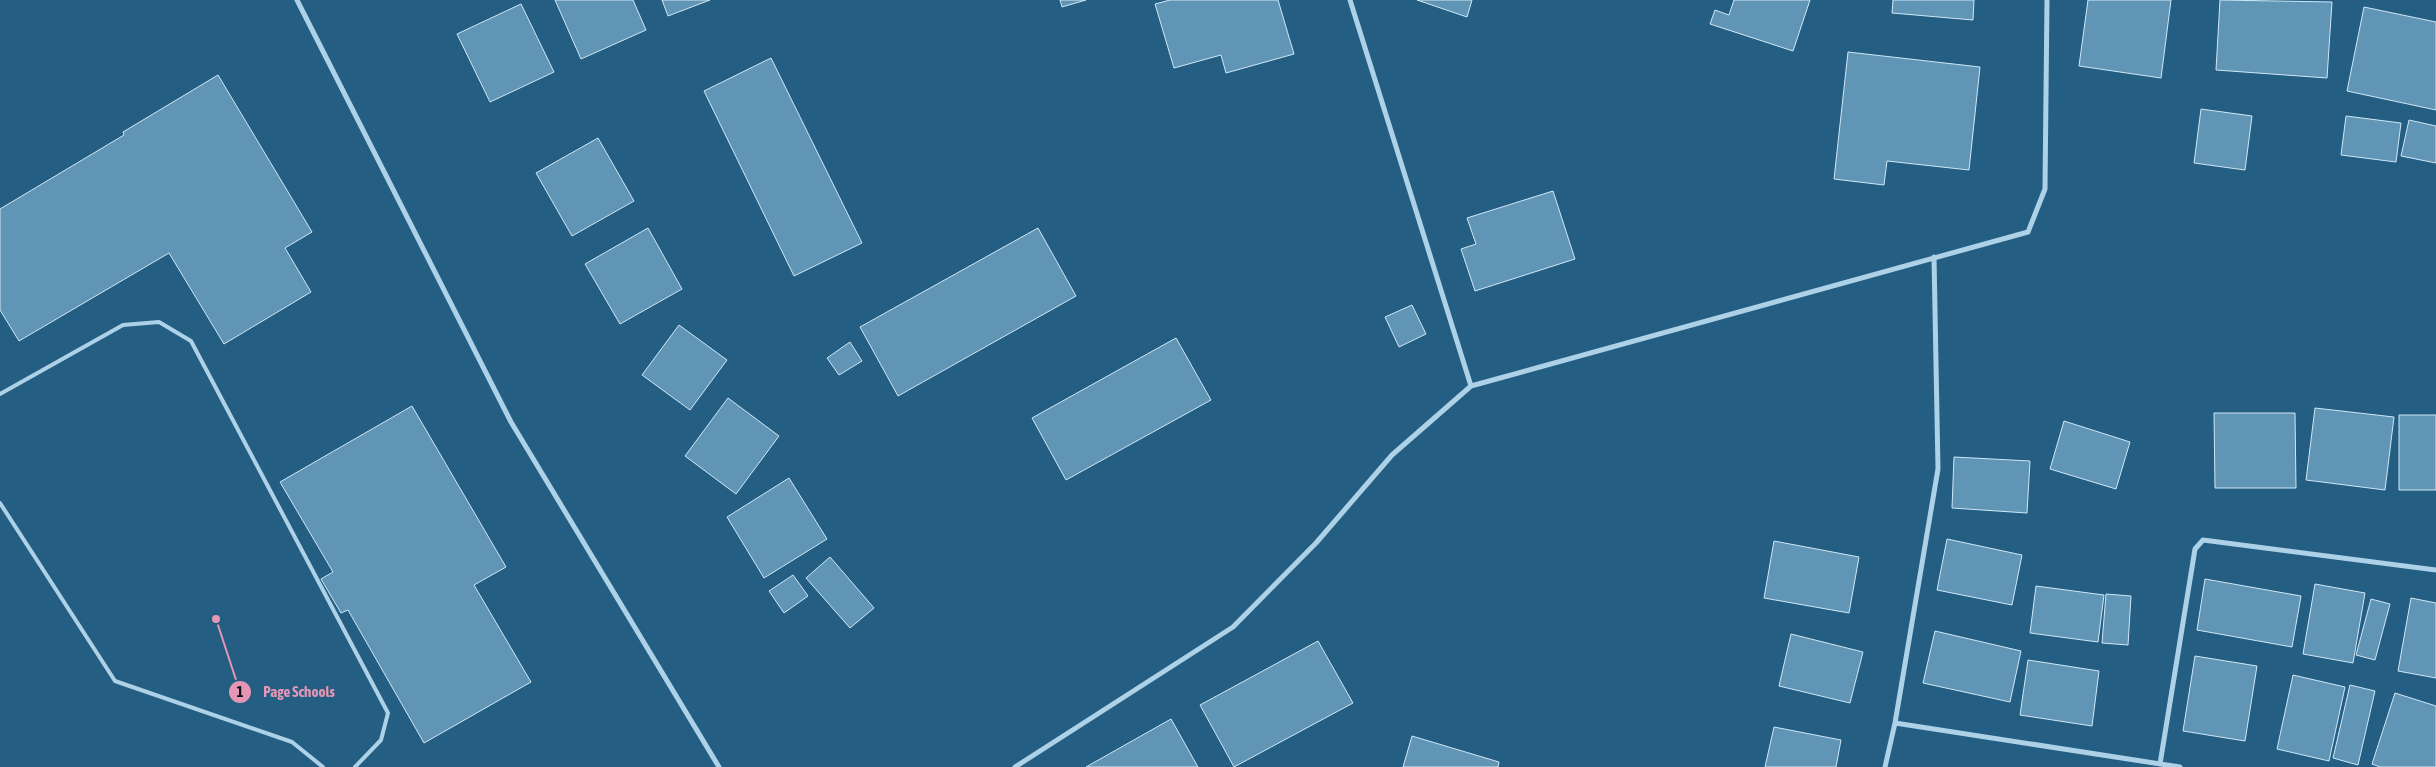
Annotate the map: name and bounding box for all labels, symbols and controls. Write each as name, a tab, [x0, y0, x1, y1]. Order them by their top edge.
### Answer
callout: Page Schools	[228, 677, 344, 707]
text: 1	[236, 683, 244, 700]
text: Page Schools	[263, 683, 335, 700]

